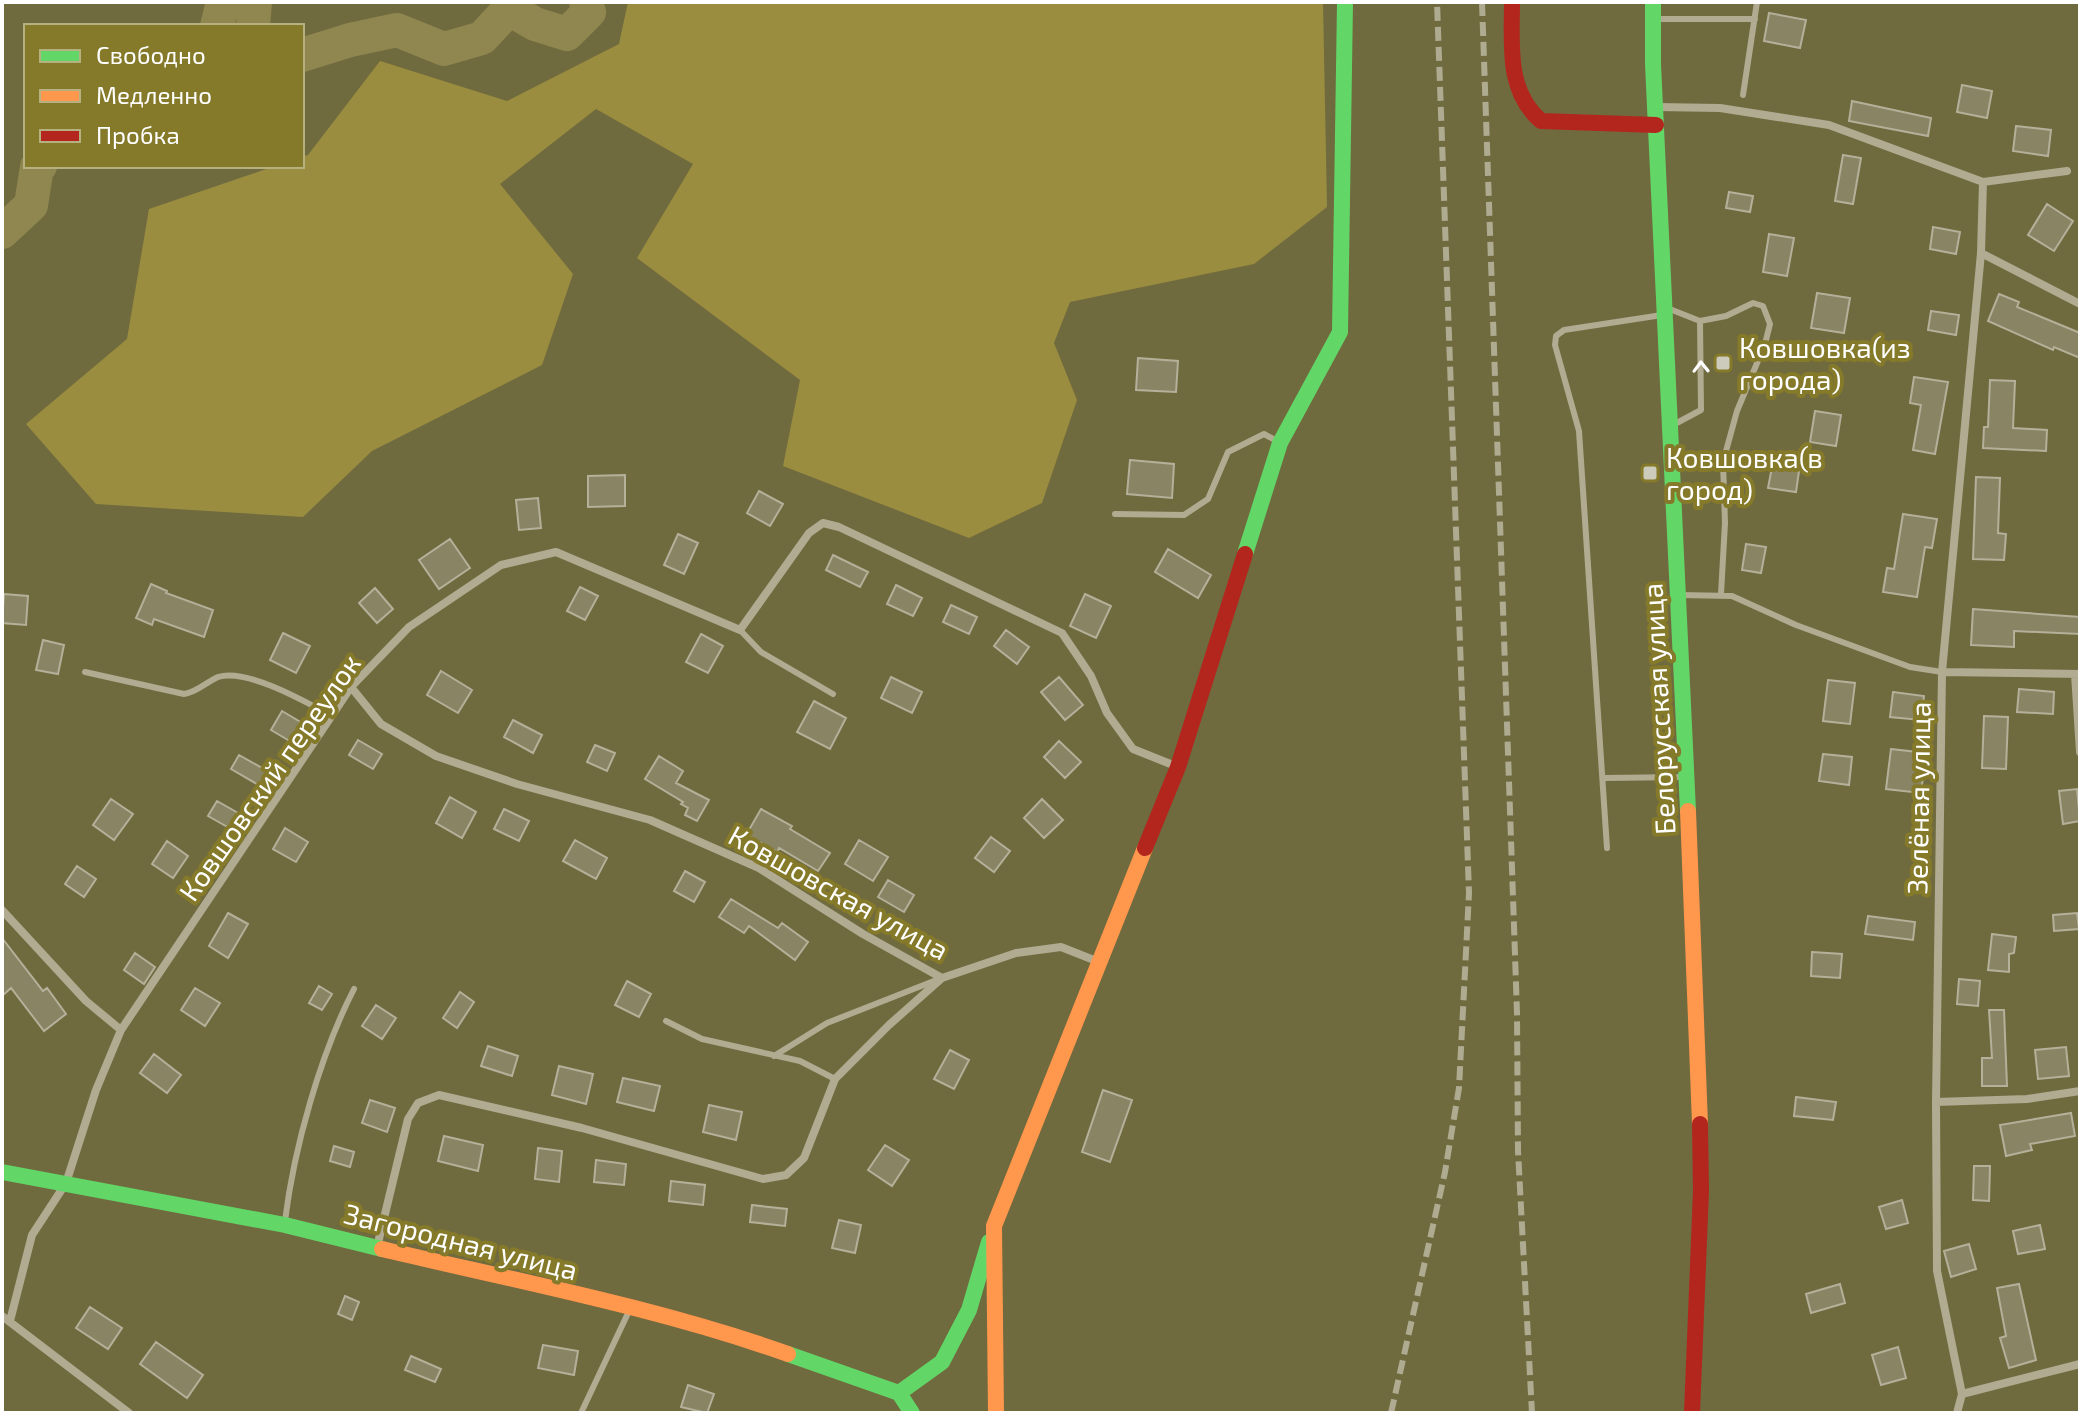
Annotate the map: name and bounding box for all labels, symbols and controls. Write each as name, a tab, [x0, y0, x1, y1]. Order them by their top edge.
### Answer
legend	[24, 24, 304, 168]
text: Свободно	[96, 40, 206, 69]
text: Медленно	[96, 80, 212, 109]
text: Пробка	[96, 120, 180, 149]
place label: Ковшовка(из города)	[1739, 330, 1911, 396]
marker: Ковшовка(из города)	[1714, 354, 1732, 372]
one-way arrow	[1692, 360, 1709, 373]
place label: Ковшовка(в город)	[1666, 440, 1823, 506]
marker: Ковшовка(в город)	[1641, 464, 1659, 482]
street label: Белорусская улица	[1634, 582, 1682, 836]
street label: Ковшовский переулок	[171, 647, 367, 907]
street label: Зелёная улица	[1899, 701, 1937, 895]
street label: Ковшовская улица	[723, 817, 955, 967]
street label: Загородная улица	[341, 1196, 581, 1286]

